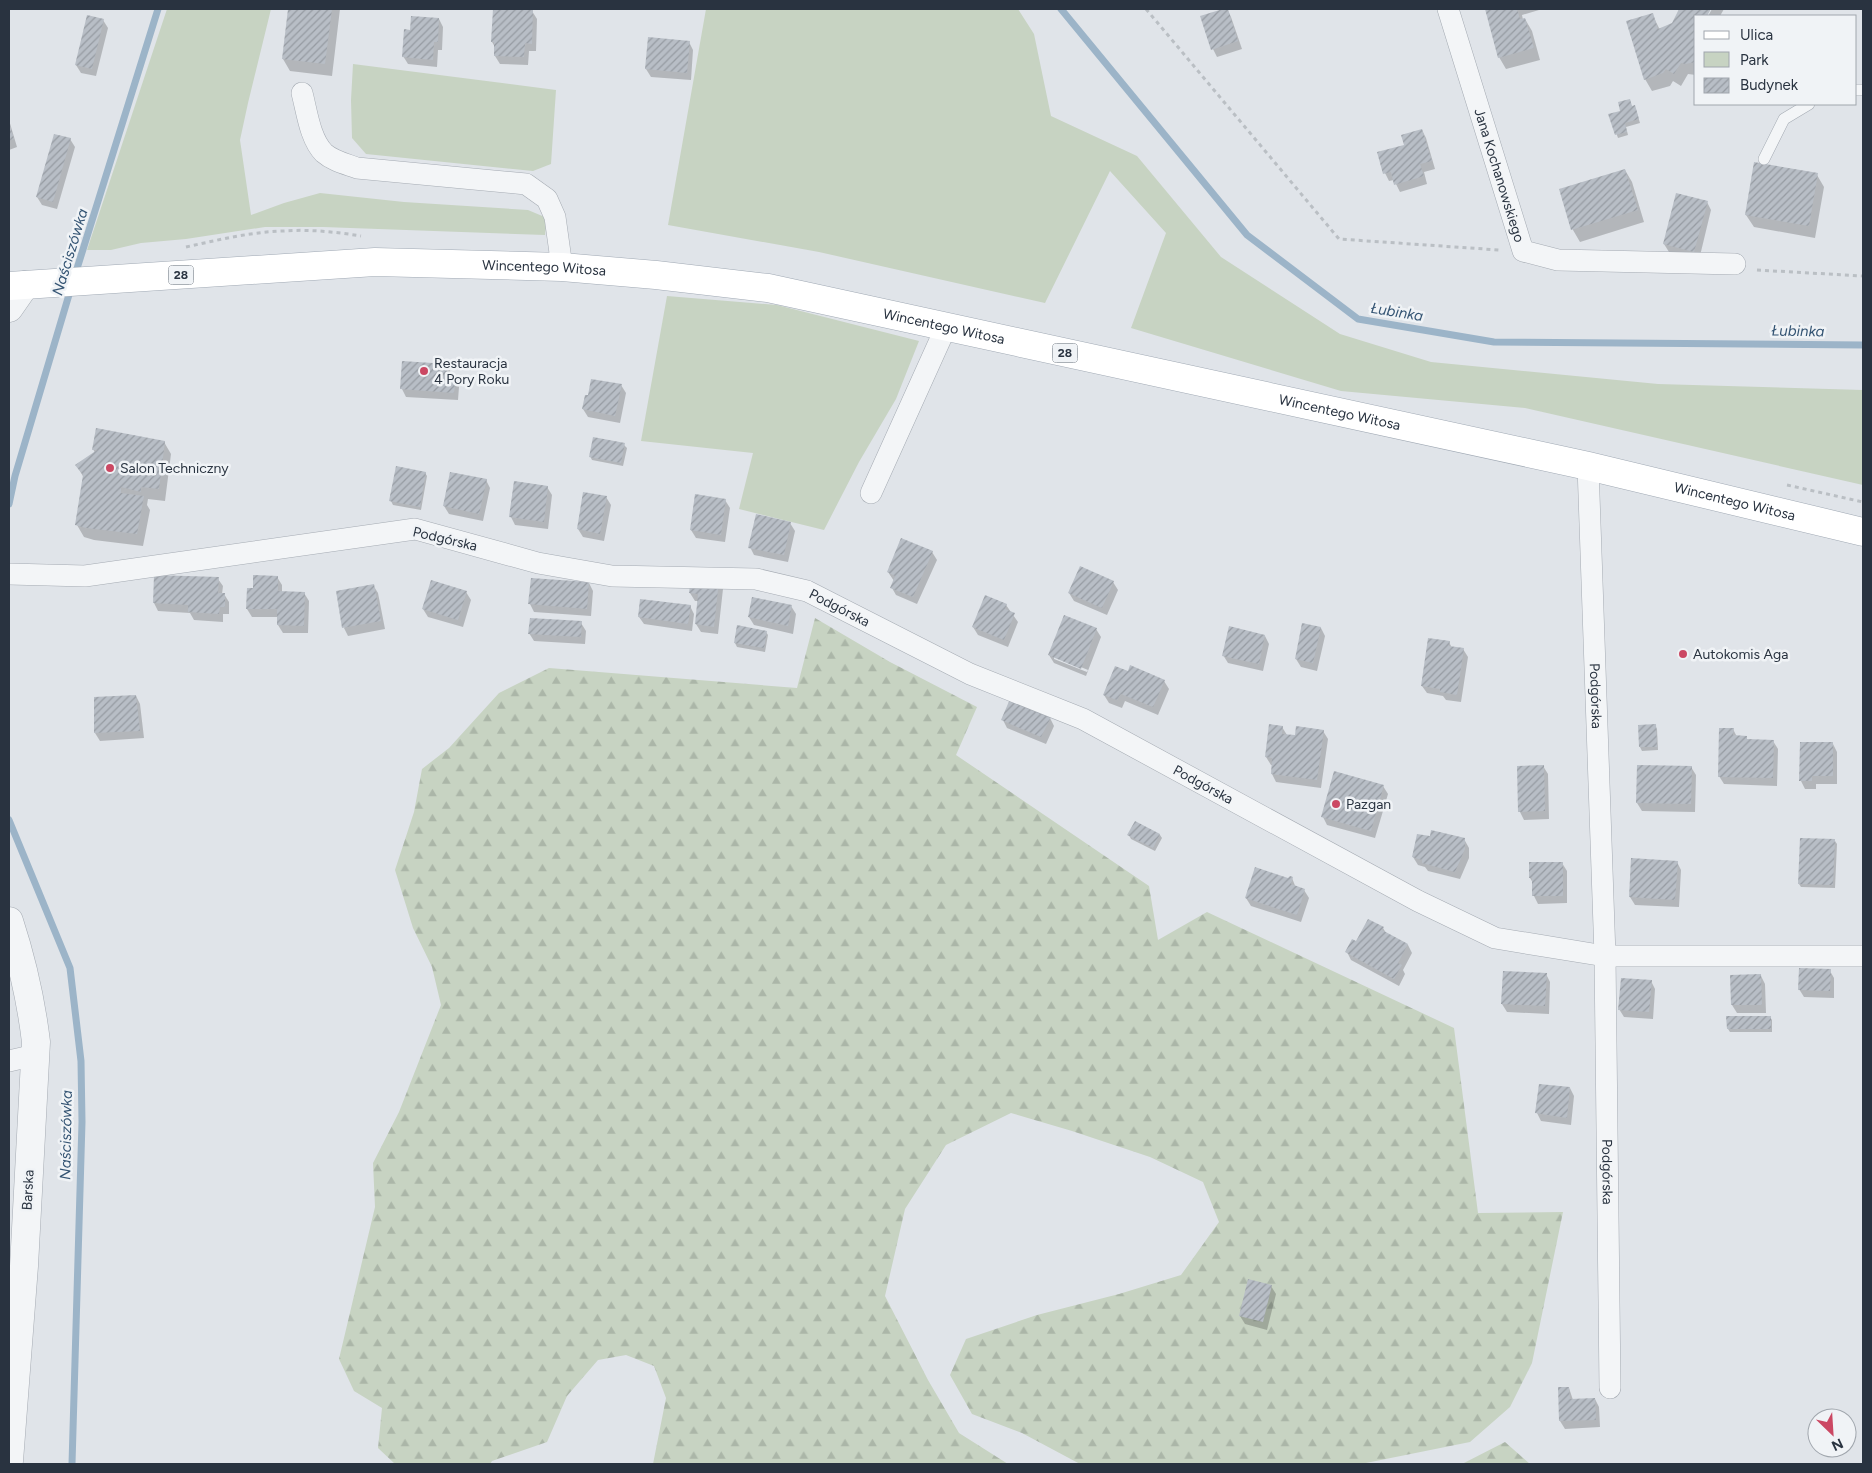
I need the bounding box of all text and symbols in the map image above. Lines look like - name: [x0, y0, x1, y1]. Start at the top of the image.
- legend: [1694, 15, 1857, 105]
- text: Ulica: [1740, 26, 1773, 44]
- text: Park: [1740, 51, 1769, 69]
- text: Budynek: [1740, 76, 1799, 94]
- street label: Jana Kochanowskiego: [1471, 106, 1528, 244]
- water label: Naściszówka: [48, 206, 92, 298]
- street label: Wincentego Witosa: [482, 256, 607, 279]
- road number: 28: [168, 266, 194, 284]
- water label: Łubinka: [1370, 299, 1425, 325]
- street label: Wincentego Witosa: [882, 305, 1006, 348]
- water label: Łubinka: [1771, 322, 1825, 340]
- road number: 28: [1052, 343, 1078, 362]
- place label: Restauracja 4 Pory Roku: [434, 355, 509, 388]
- marker: Restauracja 4 Pory Roku: [418, 365, 430, 377]
- street label: Wincentego Witosa: [1277, 391, 1402, 434]
- place label: Salon Techniczny: [120, 460, 229, 477]
- marker: Salon Techniczny: [104, 462, 116, 474]
- street label: Wincentego Witosa: [1672, 478, 1797, 524]
- street label: Podgórska: [411, 523, 479, 555]
- street label: Podgórska: [806, 585, 873, 630]
- place label: Autokomis Aga: [1693, 646, 1788, 663]
- marker: Autokomis Aga: [1677, 648, 1689, 660]
- street label: Podgórska: [1586, 663, 1606, 729]
- street label: Podgórska: [1170, 761, 1236, 808]
- place label: Pazgan: [1346, 796, 1391, 813]
- marker: Pazgan: [1330, 798, 1342, 810]
- water label: Naściszówka: [56, 1090, 76, 1180]
- street label: Podgórska: [1599, 1139, 1616, 1205]
- street label: Barska: [18, 1169, 38, 1211]
- north arrow: [1807, 1408, 1857, 1458]
- text: N: [1829, 1434, 1846, 1454]

